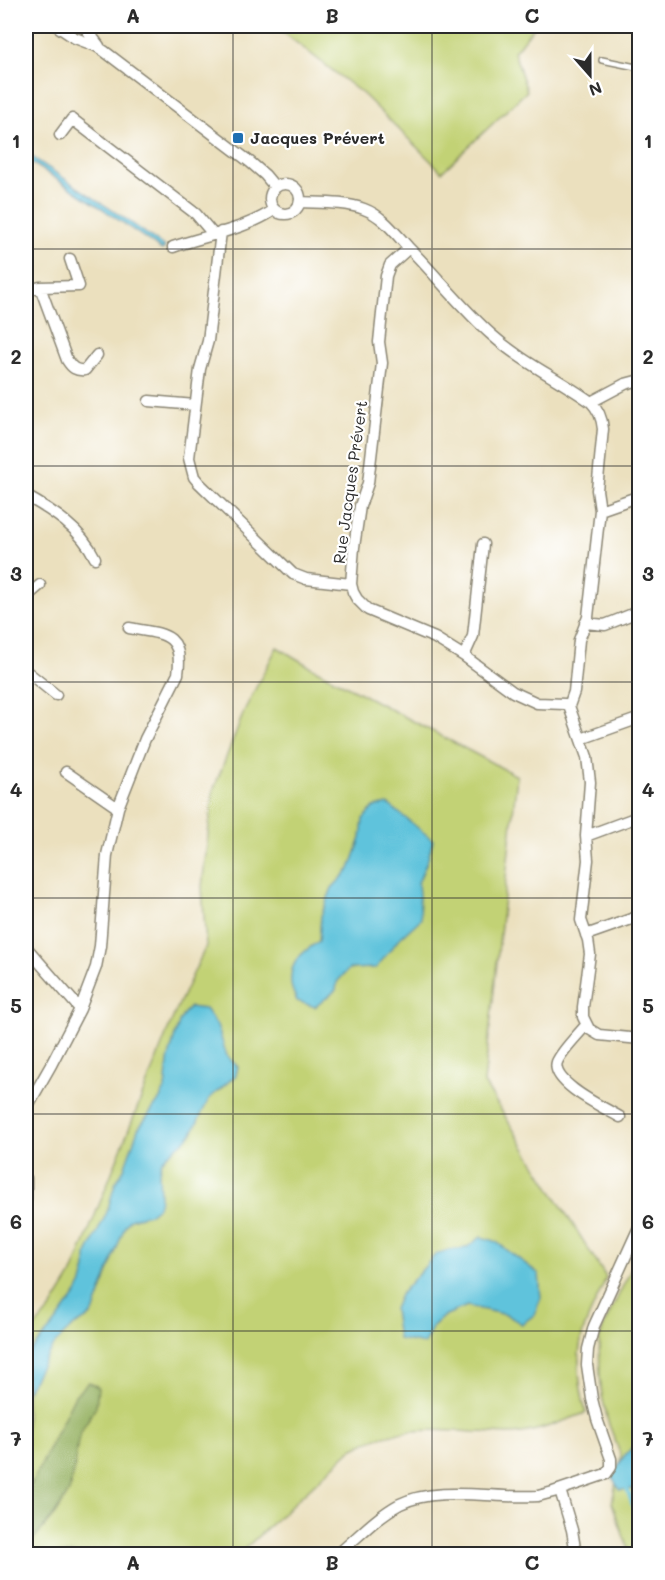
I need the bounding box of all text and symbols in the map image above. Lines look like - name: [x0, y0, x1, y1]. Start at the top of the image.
- text: A: [126, 2, 140, 28]
- text: B: [325, 2, 339, 28]
- text: C: [525, 2, 540, 28]
- north arrow: [560, 45, 620, 105]
- text: N: [586, 77, 605, 101]
- text: 1: [12, 127, 20, 153]
- place label: Jacques Prévert: [250, 127, 385, 148]
- text: 1: [644, 127, 652, 153]
- marker: Jacques Prévert: [231, 131, 245, 145]
- text: 2: [10, 343, 22, 369]
- text: 2: [642, 343, 654, 369]
- street label: Rue Jacques Prévert: [328, 399, 371, 565]
- text: 3: [10, 560, 22, 586]
- text: 3: [642, 560, 654, 586]
- text: 4: [10, 776, 23, 802]
- text: 4: [642, 776, 655, 802]
- text: 5: [10, 992, 22, 1018]
- text: 5: [642, 992, 654, 1018]
- text: 6: [10, 1208, 22, 1234]
- text: 6: [642, 1208, 654, 1234]
- text: 7: [10, 1425, 22, 1451]
- text: 7: [642, 1425, 654, 1451]
- text: A: [126, 1549, 140, 1575]
- text: B: [325, 1549, 339, 1575]
- text: C: [525, 1549, 540, 1575]

